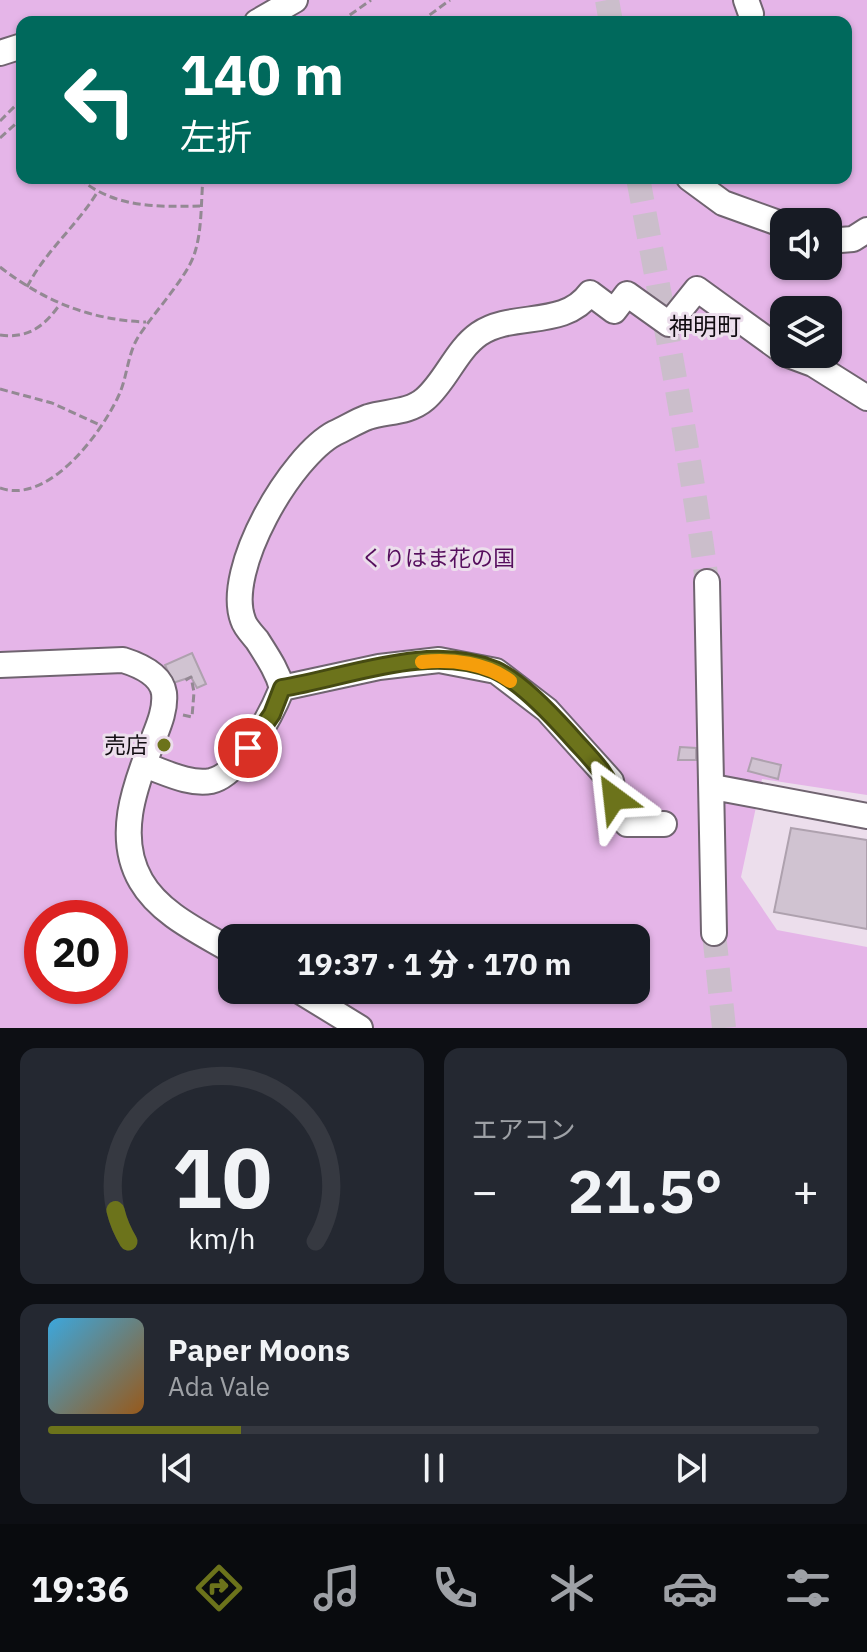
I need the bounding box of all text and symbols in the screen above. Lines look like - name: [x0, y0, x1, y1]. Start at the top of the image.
- text: 140 m: [180, 38, 344, 110]
- icon: left: [48, 48, 152, 152]
- text: 左折: [180, 113, 252, 160]
- map controls: [770, 208, 842, 368]
- button: sound: [770, 208, 842, 280]
- button: layers: [770, 296, 842, 368]
- district label: 神明町: [669, 310, 741, 342]
- park label: くりはま花の国: [361, 543, 515, 572]
- pin: [214, 714, 282, 782]
- icon: arrive: [226, 726, 270, 770]
- place label: 売店: [104, 730, 148, 759]
- marker: 売店: [155, 736, 173, 754]
- position arrow: [572, 756, 656, 840]
- speed limit sign: 20: [24, 900, 128, 1004]
- text: 19:37 · 1 分 · 170 m: [297, 944, 571, 983]
- text: エアコン: [472, 1112, 576, 1146]
- text: 10: [172, 1123, 272, 1231]
- text: 21.5°: [568, 1151, 723, 1230]
- text: −: [472, 1162, 498, 1219]
- text: +: [793, 1162, 819, 1219]
- text: km/h: [188, 1220, 255, 1257]
- text: Paper Moons: [168, 1330, 350, 1369]
- text: Ada Vale: [168, 1369, 270, 1403]
- icon: previous: [155, 1446, 199, 1490]
- icon: pause: [412, 1446, 456, 1490]
- icon: next: [669, 1446, 713, 1490]
- icon: directions: [191, 1560, 247, 1616]
- icon: music: [309, 1560, 365, 1616]
- icon: phone: [427, 1560, 483, 1616]
- icon: climate: [544, 1560, 600, 1616]
- icon: car: [662, 1560, 718, 1616]
- icon: filters: [780, 1560, 836, 1616]
- text: 19:36: [31, 1565, 129, 1612]

